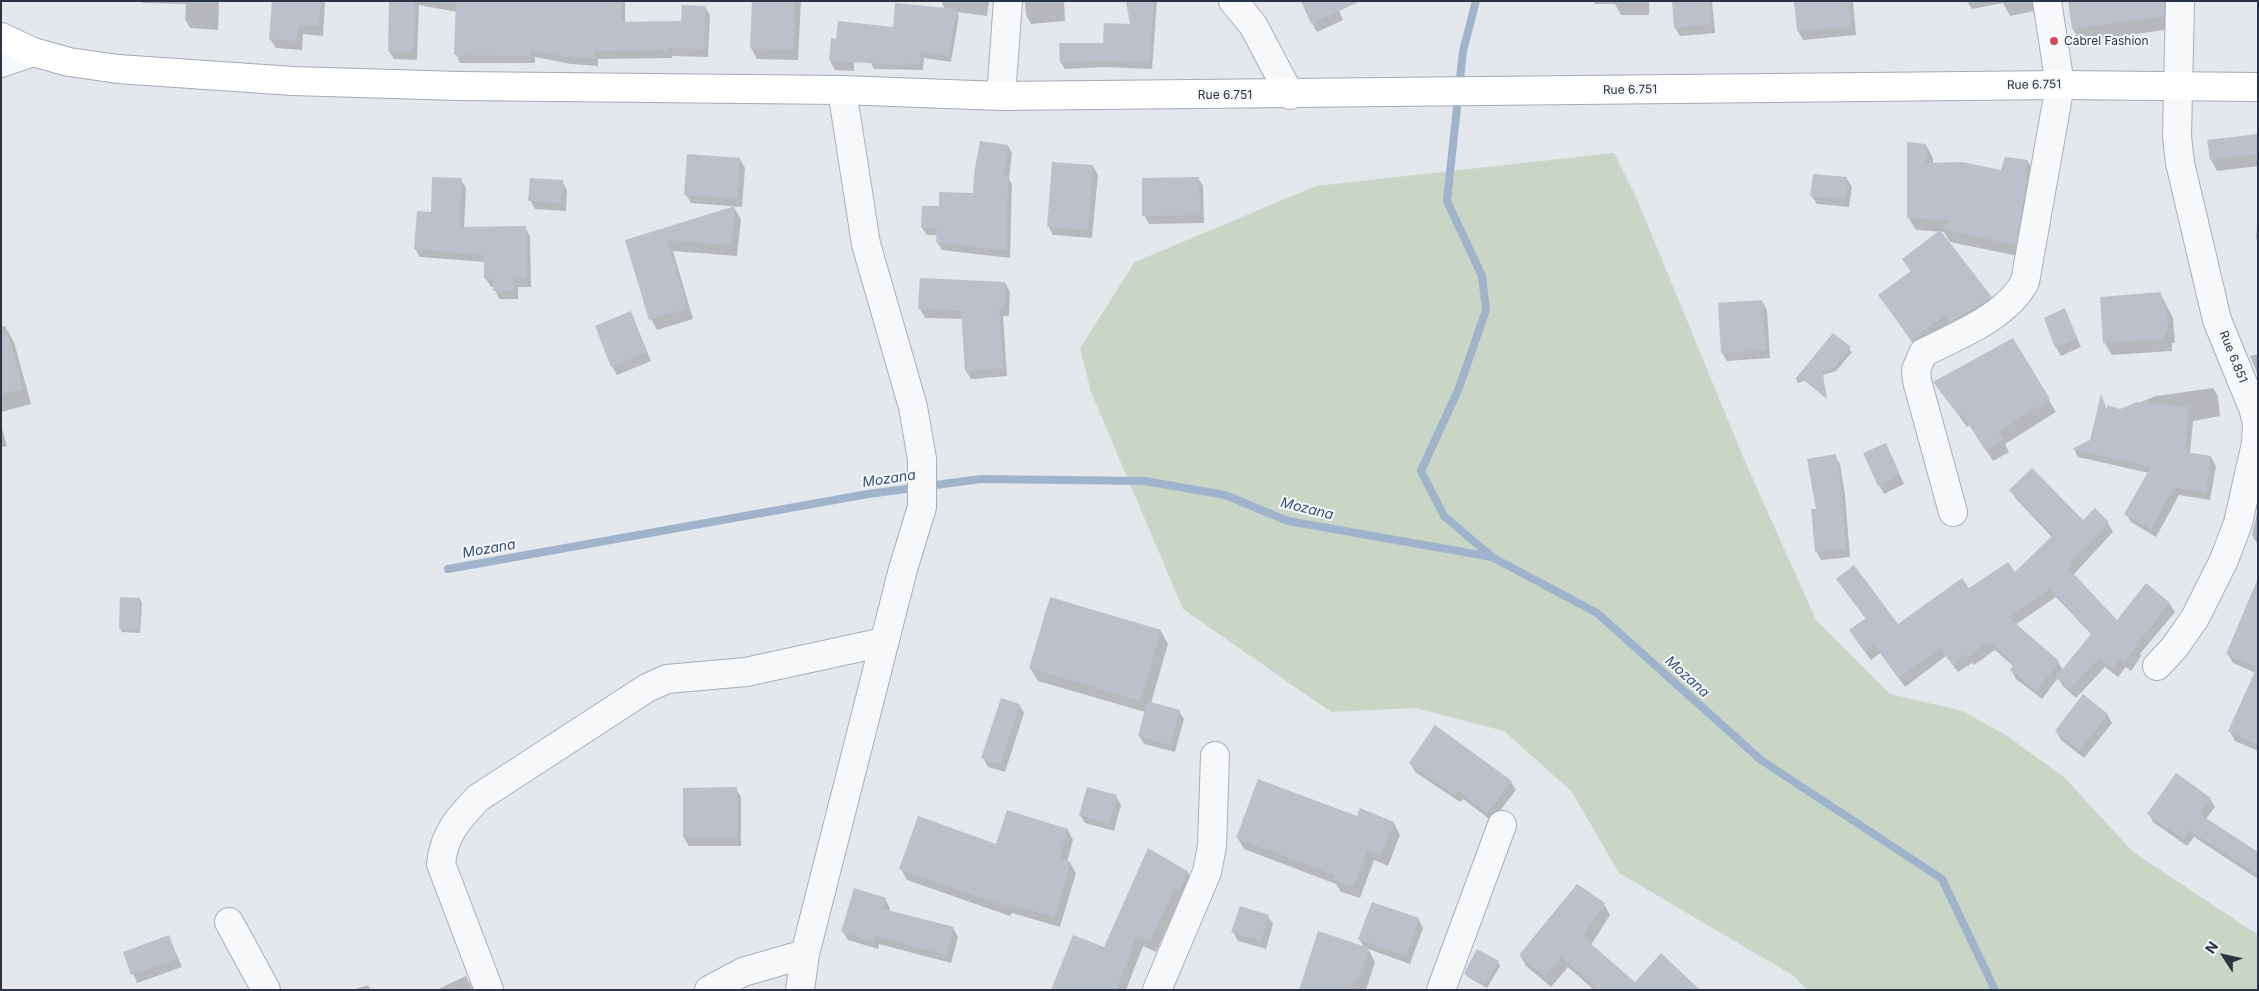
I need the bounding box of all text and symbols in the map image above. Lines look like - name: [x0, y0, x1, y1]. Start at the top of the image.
- place label: Cabrel Fashion: [2064, 34, 2149, 48]
- marker: Cabrel Fashion: [2048, 35, 2060, 47]
- street label: Rue 6.751: [2007, 77, 2061, 93]
- street label: Rue 6.751: [1603, 82, 1657, 98]
- street label: Rue 6.751: [1198, 88, 1252, 102]
- street label: Rue 6.851: [2216, 329, 2250, 385]
- water label: Mozana: [861, 467, 917, 491]
- water label: Mozana: [1279, 494, 1335, 524]
- water label: Mozana: [461, 536, 517, 562]
- water label: Mozana: [1661, 653, 1713, 701]
- north arrow: [2199, 931, 2249, 981]
- text: N: [2201, 938, 2221, 956]

